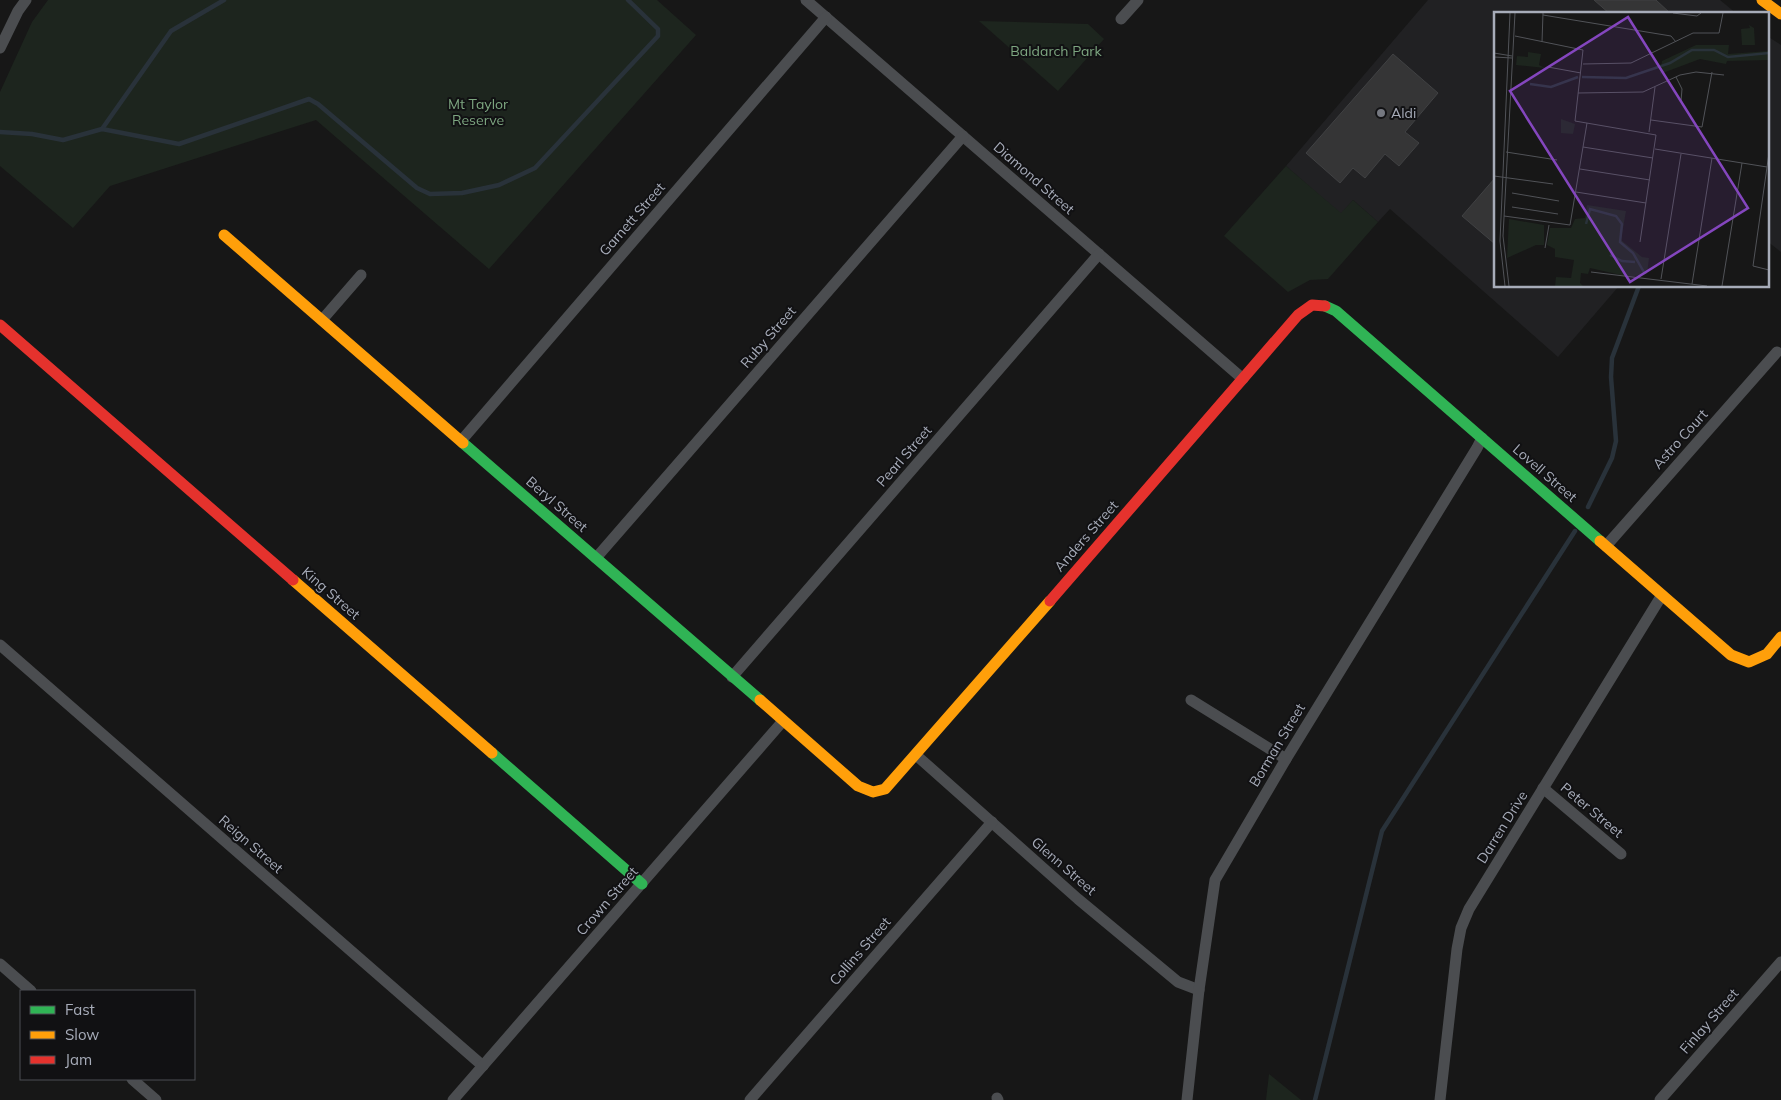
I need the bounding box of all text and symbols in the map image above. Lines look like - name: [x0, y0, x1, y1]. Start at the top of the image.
- inset map: [1494, 12, 1768, 288]
- park label: Baldarch Park: [1010, 42, 1102, 60]
- park label: Mt Taylor Reserve: [448, 95, 509, 129]
- place label: Aldi: [1391, 104, 1416, 122]
- marker: Aldi: [1375, 107, 1387, 119]
- street label: Diamond Street: [990, 138, 1078, 218]
- street label: Garnett Street: [595, 178, 669, 259]
- street label: Ruby Street: [736, 302, 800, 372]
- street label: Astro Court: [1649, 405, 1712, 473]
- street label: Pearl Street: [872, 421, 936, 490]
- street label: Lovell Street: [1509, 440, 1581, 506]
- street label: Beryl Street: [522, 472, 592, 536]
- street label: Anders Street: [1050, 497, 1122, 575]
- street label: King Street: [298, 563, 364, 623]
- street label: Borman Street: [1245, 700, 1309, 790]
- street label: Peter Street: [1557, 779, 1627, 841]
- street label: Darren Drive: [1473, 787, 1531, 867]
- street label: Reign Street: [215, 811, 287, 877]
- street label: Glenn Street: [1028, 833, 1100, 899]
- street label: Crown Street: [572, 863, 642, 939]
- street label: Collins Street: [825, 913, 895, 989]
- street label: Finlay Street: [1676, 985, 1742, 1057]
- legend: [20, 990, 195, 1080]
- text: Fast: [65, 1000, 95, 1019]
- text: Slow: [65, 1025, 99, 1044]
- text: Jam: [65, 1050, 92, 1069]

